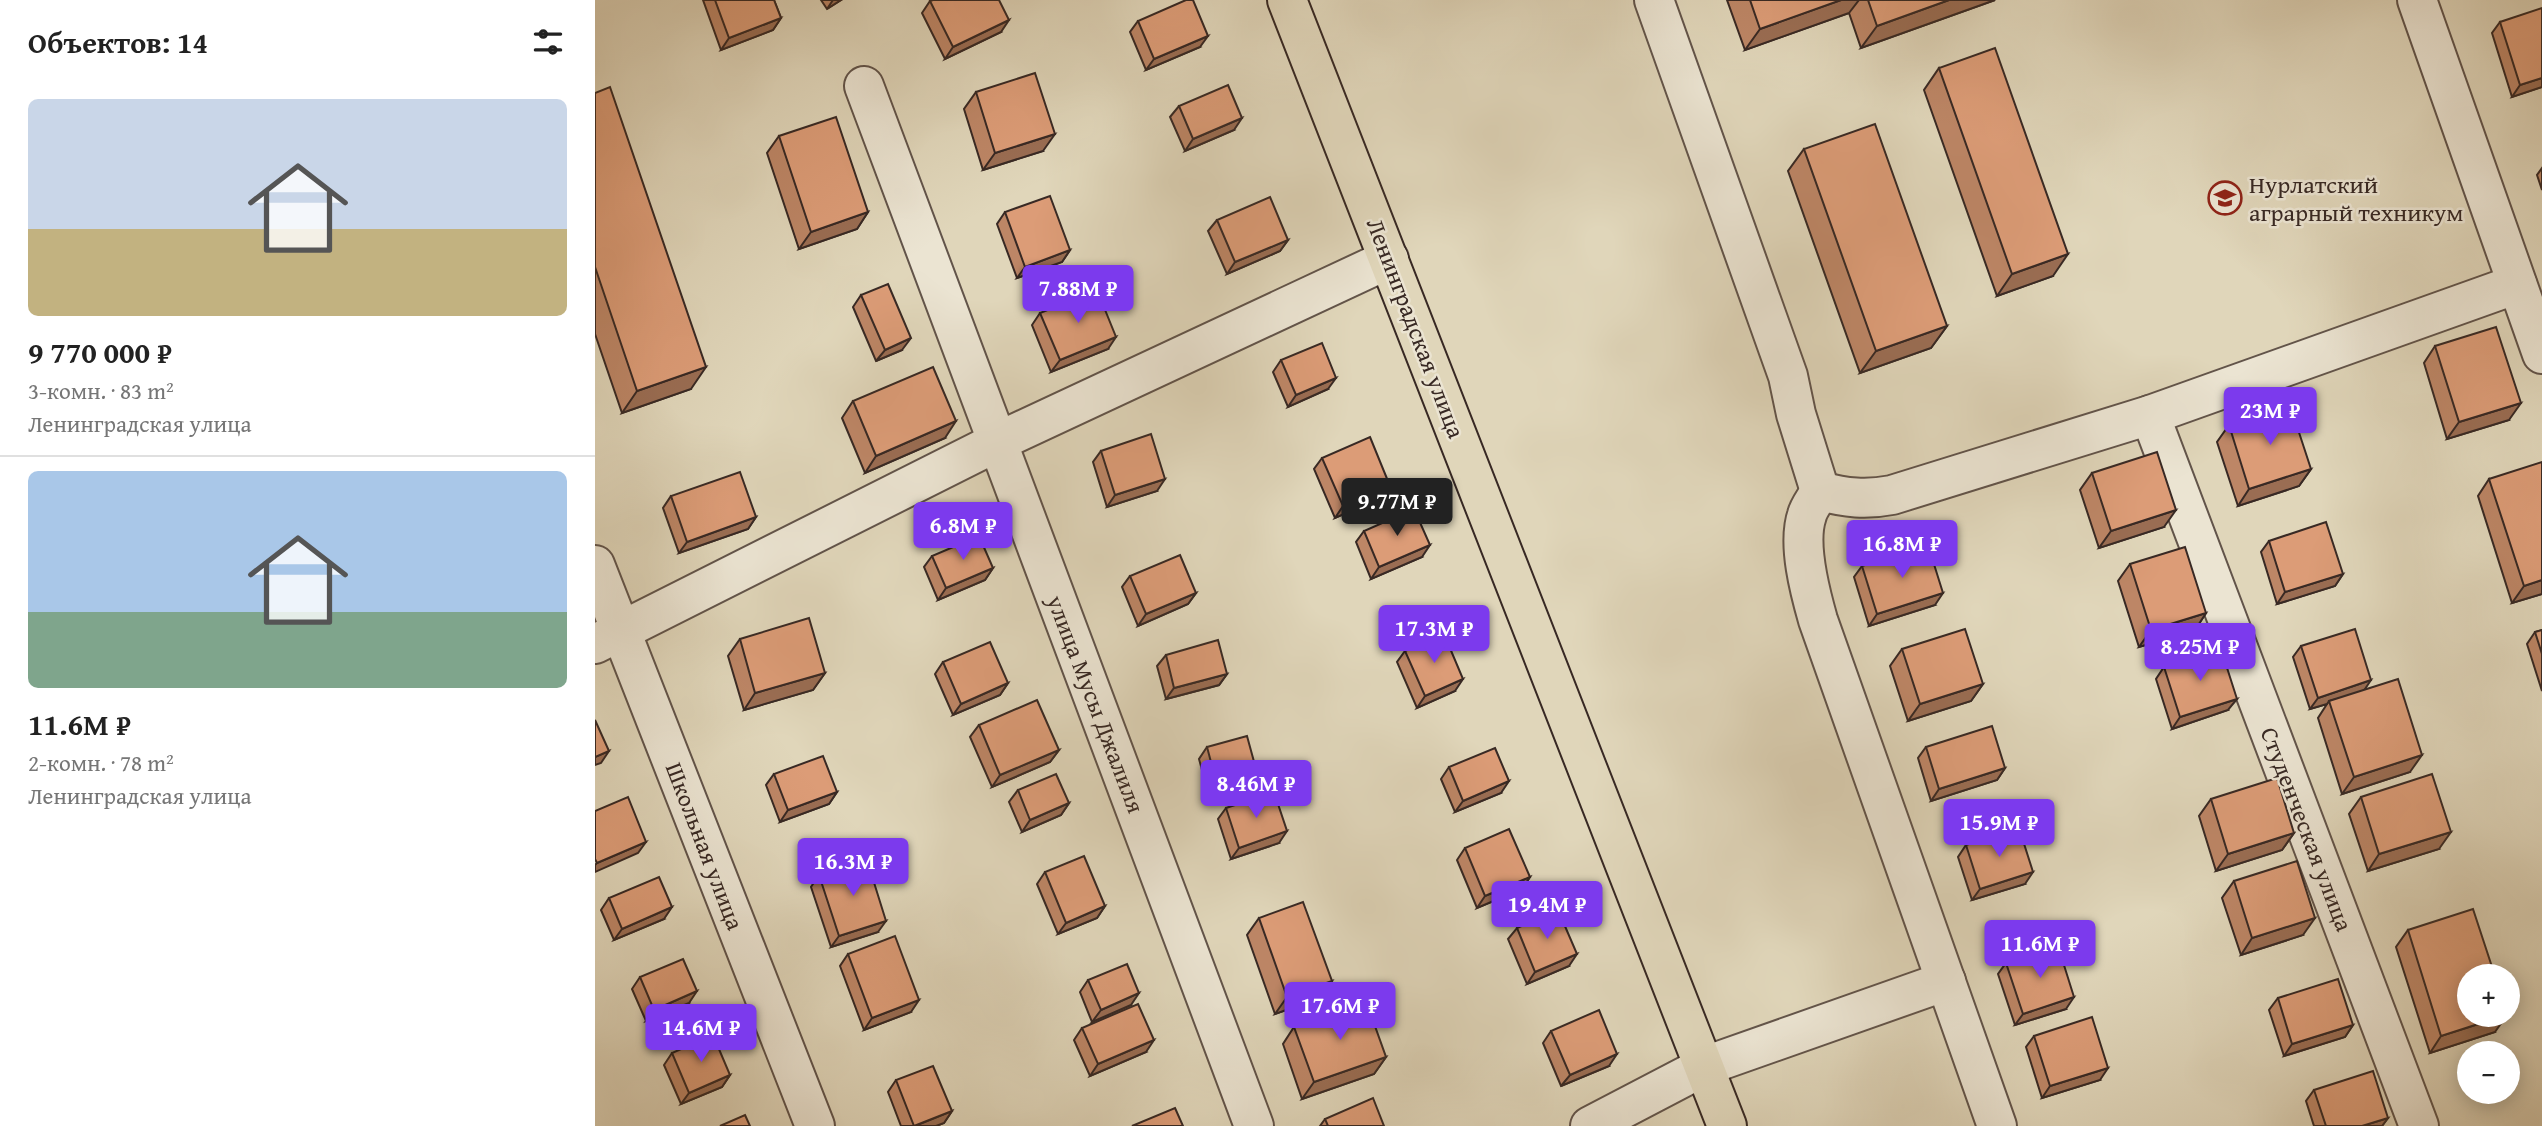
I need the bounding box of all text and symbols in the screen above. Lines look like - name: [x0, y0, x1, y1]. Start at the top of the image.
- text: Объектов: 14: [28, 20, 208, 64]
- icon: filters: [529, 23, 567, 61]
- icon: home: [235, 145, 361, 271]
- place label: Нурлатский аграрный техникум: [2249, 167, 2463, 230]
- school or university icon: Нурлатский аграрный техникум: [2206, 179, 2244, 217]
- street label: Ленинградская улица: [1358, 213, 1474, 444]
- pin: 7.88M ₽: [1013, 266, 1143, 325]
- text: 7.88M ₽: [1038, 271, 1118, 304]
- text: 9 770 000 ₽: [28, 330, 172, 374]
- text: 3-комн. · 83 m²: [28, 374, 174, 407]
- pin: 23M ₽: [2221, 388, 2319, 447]
- text: 23M ₽: [2240, 393, 2300, 426]
- text: Ленинградская улица: [28, 407, 251, 440]
- pin: 9.77M ₽: [1332, 478, 1462, 538]
- text: 9.77M ₽: [1357, 484, 1437, 517]
- pin: 6.8M ₽: [906, 503, 1020, 562]
- text: 6.8M ₽: [929, 508, 997, 541]
- icon: home: [235, 517, 361, 643]
- pin: 16.8M ₽: [1837, 520, 1967, 580]
- text: 16.8M ₽: [1862, 526, 1942, 559]
- street label: улица Мусы Джалиля: [1038, 589, 1154, 818]
- pin: 17.3M ₽: [1369, 606, 1499, 665]
- text: 17.3M ₽: [1394, 611, 1474, 644]
- pin: 8.25M ₽: [2135, 624, 2265, 683]
- text: 8.25M ₽: [2160, 629, 2240, 662]
- text: 11.6M ₽: [28, 702, 131, 746]
- street label: Студенческая улица: [2252, 722, 2362, 937]
- text: 2-комн. · 78 m²: [28, 746, 174, 779]
- street label: Школьная улица: [657, 757, 753, 935]
- pin: 8.46M ₽: [1191, 760, 1321, 820]
- text: 8.46M ₽: [1216, 766, 1296, 799]
- text: Ленинградская улица: [28, 779, 251, 812]
- pin: 15.9M ₽: [1934, 800, 2064, 859]
- text: 15.9M ₽: [1959, 805, 2039, 838]
- pin: 16.3M ₽: [788, 838, 918, 898]
- text: 16.3M ₽: [813, 844, 893, 877]
- pin: 19.4M ₽: [1482, 881, 1612, 941]
- text: 19.4M ₽: [1507, 887, 1587, 920]
- pin: 11.6M ₽: [1975, 920, 2105, 980]
- text: 11.6M ₽: [2000, 926, 2080, 959]
- map controls: [2457, 964, 2520, 1104]
- button: +: [2457, 964, 2520, 1027]
- pin: 17.6M ₽: [1275, 982, 1405, 1042]
- text: 17.6M ₽: [1300, 988, 1380, 1021]
- pin: 14.6M ₽: [636, 1004, 766, 1064]
- text: 14.6M ₽: [661, 1010, 741, 1043]
- button: −: [2457, 1041, 2520, 1104]

